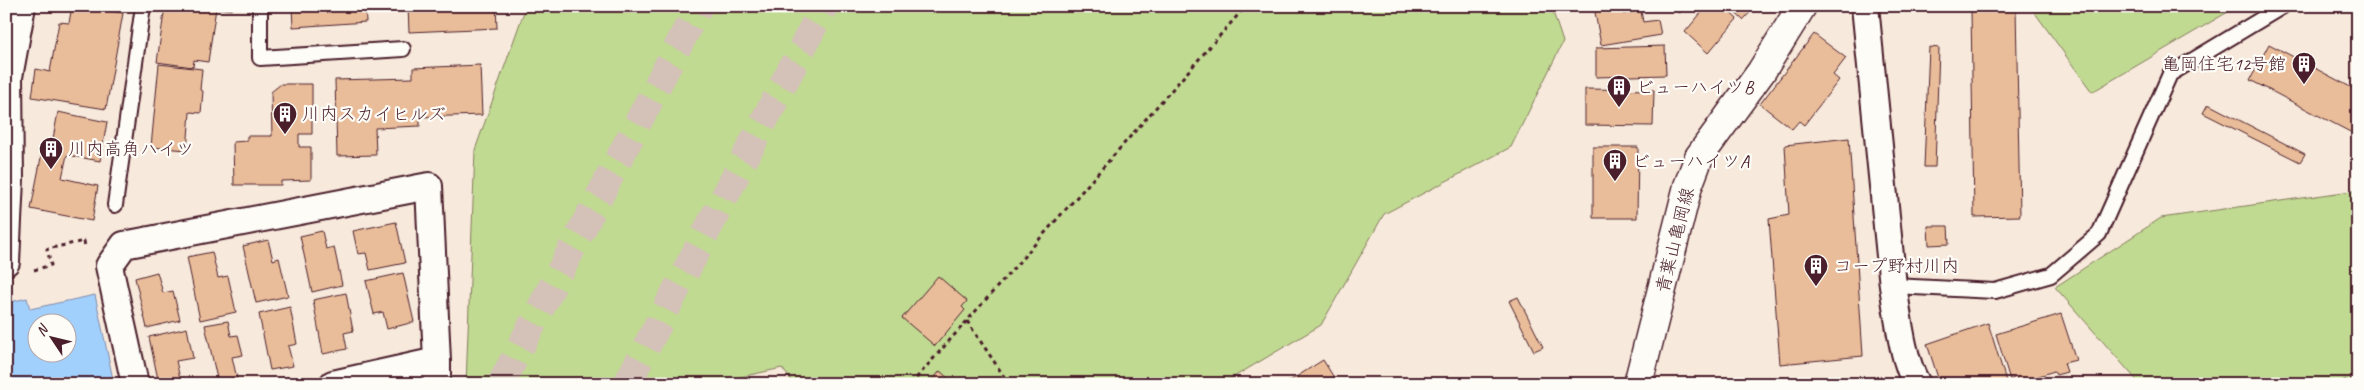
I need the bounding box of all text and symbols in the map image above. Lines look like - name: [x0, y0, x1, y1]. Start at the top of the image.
- building icon: 亀岡住宅12号館: [2291, 51, 2317, 85]
- place label: 亀岡住宅12号館: [2162, 53, 2286, 75]
- building icon: ビューハイツB: [1606, 74, 1632, 108]
- place label: ビューハイツB: [1636, 76, 1755, 98]
- building icon: 川内スカイヒルズ: [272, 101, 298, 135]
- place label: 川内スカイヒルズ: [302, 103, 446, 125]
- building icon: 川内高角ハイツ: [38, 136, 64, 170]
- place label: 川内高角ハイツ: [68, 138, 194, 160]
- building icon: ビューハイツA: [1602, 148, 1628, 182]
- place label: ビューハイツA: [1632, 150, 1750, 172]
- street label: 青葉山亀岡線: [1651, 185, 1699, 295]
- building icon: コープ野村川内: [1803, 253, 1829, 287]
- place label: コープ野村川内: [1834, 255, 1959, 277]
- north arrow: [28, 312, 78, 362]
- text: N: [32, 320, 53, 339]

